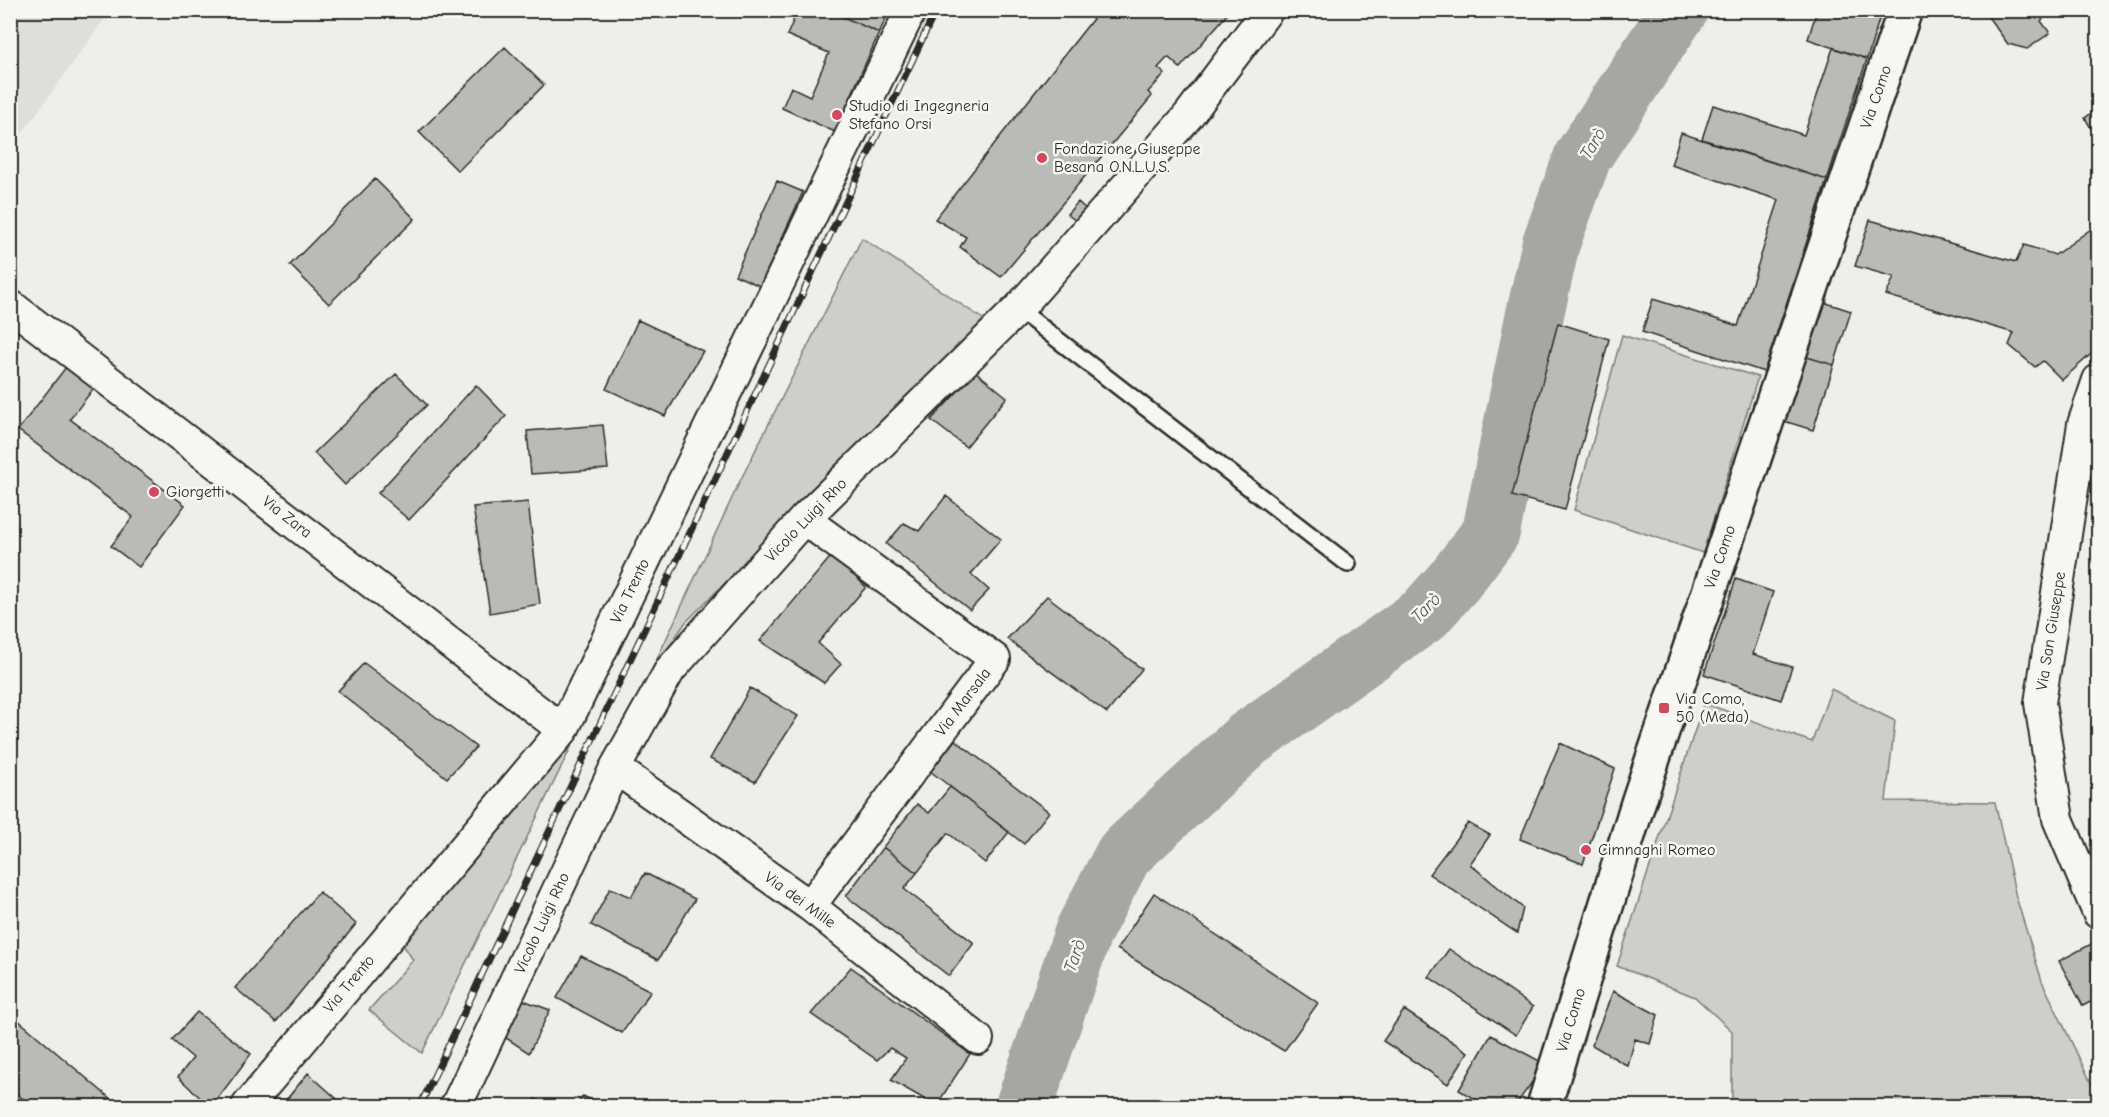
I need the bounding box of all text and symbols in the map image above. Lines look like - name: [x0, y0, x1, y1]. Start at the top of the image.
- street label: Via Como: [1857, 63, 1895, 131]
- place label: Studio di Ingegneria Stefano Orsi: [849, 97, 989, 133]
- marker: Studio di Ingegneria Stefano Orsi: [830, 108, 844, 122]
- water label: Tarò: [1575, 124, 1611, 164]
- place label: Fondazione Giuseppe Besana O.N.L.U.S.: [1054, 140, 1201, 176]
- marker: Fondazione Giuseppe Besana O.N.L.U.S.: [1035, 151, 1049, 165]
- street label: Vicolo Luigi Rho: [762, 474, 850, 566]
- place label: Giorgetti: [166, 483, 225, 501]
- marker: Giorgetti: [147, 485, 161, 499]
- street label: Via Zara: [259, 492, 315, 542]
- street label: Via Como: [1701, 523, 1739, 591]
- street label: Via Trento: [607, 556, 653, 626]
- street label: Via San Giuseppe: [2033, 570, 2069, 692]
- water label: Tarò: [1407, 589, 1445, 627]
- street label: Via Marsala: [932, 664, 994, 740]
- place label: Via Como, 50 (Meda): [1676, 690, 1749, 726]
- marker: Via Como, 50 (Meda): [1657, 701, 1671, 715]
- place label: Cimnaghi Romeo: [1598, 841, 1715, 859]
- marker: Cimnaghi Romeo: [1579, 843, 1593, 857]
- street label: Via dei Mille: [761, 868, 839, 932]
- street label: Vicolo Luigi Rho: [511, 870, 573, 976]
- water label: Tarò: [1060, 937, 1090, 975]
- street label: Via Trento: [320, 952, 378, 1016]
- street label: Via Como: [1553, 986, 1589, 1054]

